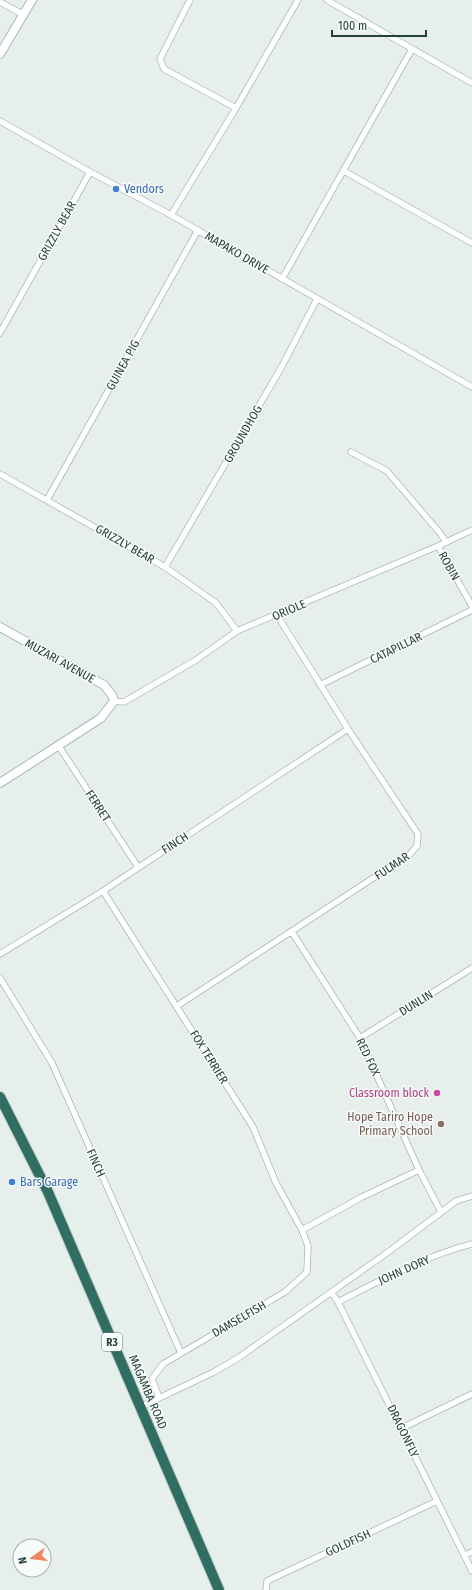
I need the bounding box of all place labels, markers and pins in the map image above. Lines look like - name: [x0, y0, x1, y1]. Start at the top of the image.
- place label: Vendors: [124, 182, 164, 196]
- marker: Vendors: [111, 184, 121, 194]
- place label: Classroom block: [349, 1086, 429, 1100]
- marker: Classroom block: [432, 1088, 442, 1098]
- place label: Hope Tariro Hope Primary School: [347, 1110, 433, 1138]
- marker: Hope Tariro Hope Primary School: [436, 1119, 446, 1129]
- place label: Bars Garage: [20, 1175, 78, 1189]
- marker: Bars Garage: [7, 1177, 17, 1187]

